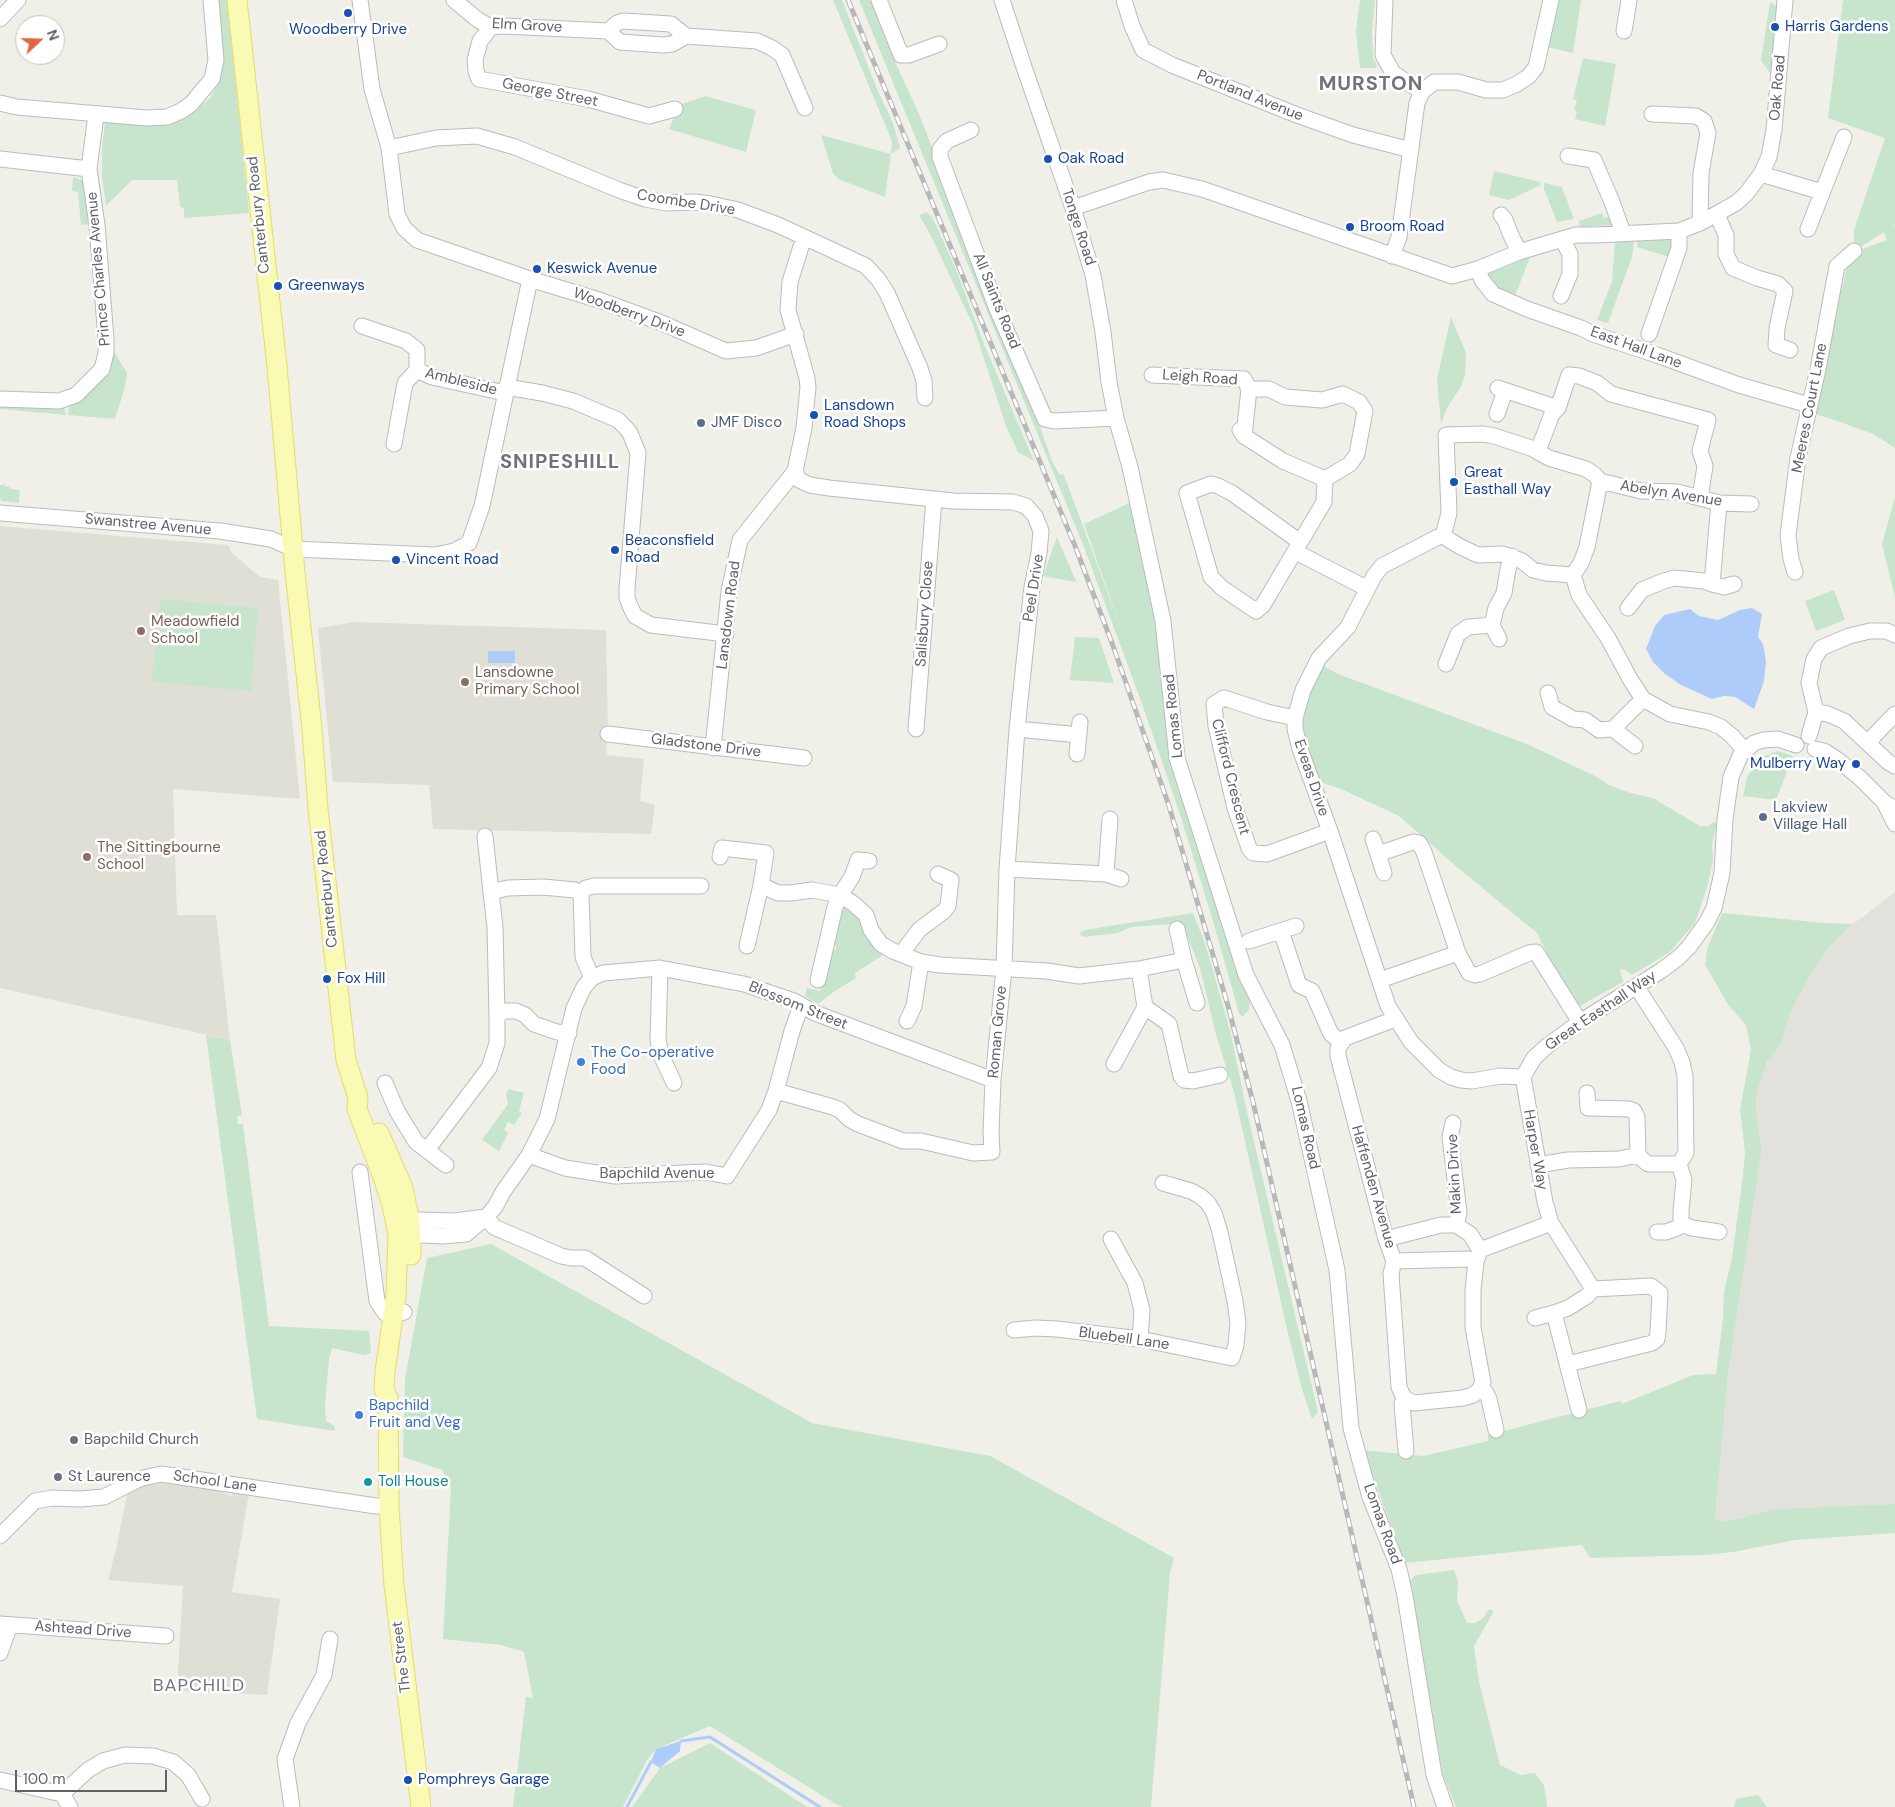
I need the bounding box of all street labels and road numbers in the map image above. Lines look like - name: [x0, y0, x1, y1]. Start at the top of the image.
- street label: Elm Grove: [491, 15, 563, 37]
- street label: Oak Road: [1766, 54, 1790, 122]
- street label: Portland Avenue: [1194, 66, 1306, 126]
- street label: George Street: [501, 75, 599, 111]
- street label: Canterbury Road: [244, 155, 274, 275]
- street label: Coombe Drive: [636, 186, 736, 220]
- street label: Tonge Road: [1057, 186, 1099, 268]
- street label: Prince Charles Avenue: [83, 191, 115, 347]
- street label: All Saints Road: [969, 250, 1023, 352]
- street label: Woodberry Drive: [571, 284, 687, 342]
- street label: East Hall Lane: [1588, 323, 1684, 373]
- street label: Meeres Court Lane: [1789, 342, 1831, 474]
- street label: Ambleside: [423, 364, 499, 400]
- street label: Leigh Road: [1162, 366, 1238, 390]
- street label: Abelyn Avenue: [1619, 477, 1723, 511]
- street label: Swanstree Avenue: [84, 511, 212, 539]
- street label: Peel Drive: [1020, 553, 1048, 623]
- street label: Lansdown Road: [713, 560, 745, 670]
- street label: Salisbury Close: [912, 560, 938, 668]
- street label: Lomas Road: [1161, 673, 1187, 759]
- street label: Clifford Crescent: [1207, 717, 1253, 837]
- street label: Gladstone Drive: [650, 730, 762, 762]
- street label: Eveas Drive: [1290, 737, 1332, 819]
- street label: Canterbury Road: [312, 829, 342, 949]
- street label: Great Easthall Way: [1542, 967, 1660, 1055]
- street label: Blossom Street: [746, 978, 850, 1034]
- street label: Roman Grove: [985, 985, 1011, 1079]
- street label: Lomas Road: [1287, 1085, 1323, 1171]
- street label: Harper Way: [1519, 1108, 1551, 1192]
- street label: Haffenden Avenue: [1347, 1124, 1399, 1250]
- street label: Makin Drive: [1444, 1134, 1466, 1214]
- street label: Bapchild Avenue: [599, 1165, 715, 1183]
- street label: Bluebell Lane: [1078, 1324, 1170, 1354]
- street label: School Lane: [172, 1467, 258, 1497]
- street label: Lomas Road: [1359, 1481, 1405, 1567]
- street label: Ashtead Drive: [34, 1618, 132, 1642]
- street label: The Street: [389, 1620, 415, 1694]

